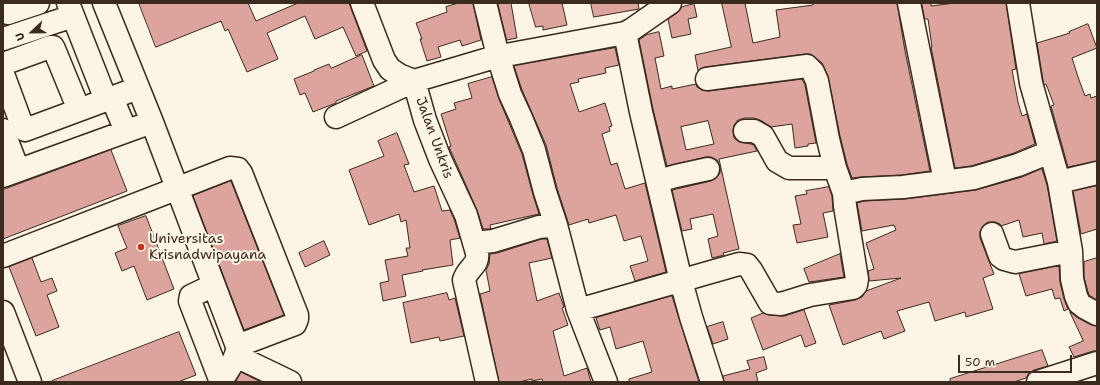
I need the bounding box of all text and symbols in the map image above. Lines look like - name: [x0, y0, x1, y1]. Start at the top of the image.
- north arrow: [12, 12, 52, 52]
- text: U: [12, 30, 29, 43]
- street label: Jalan Unkris: [411, 95, 457, 181]
- place label: Universitas Krisnadwipayana: [149, 231, 266, 264]
- marker: Universitas Krisnadwipayana: [136, 242, 146, 252]
- scale bar: [960, 347, 1074, 373]
- text: 50 m: [965, 354, 995, 370]

